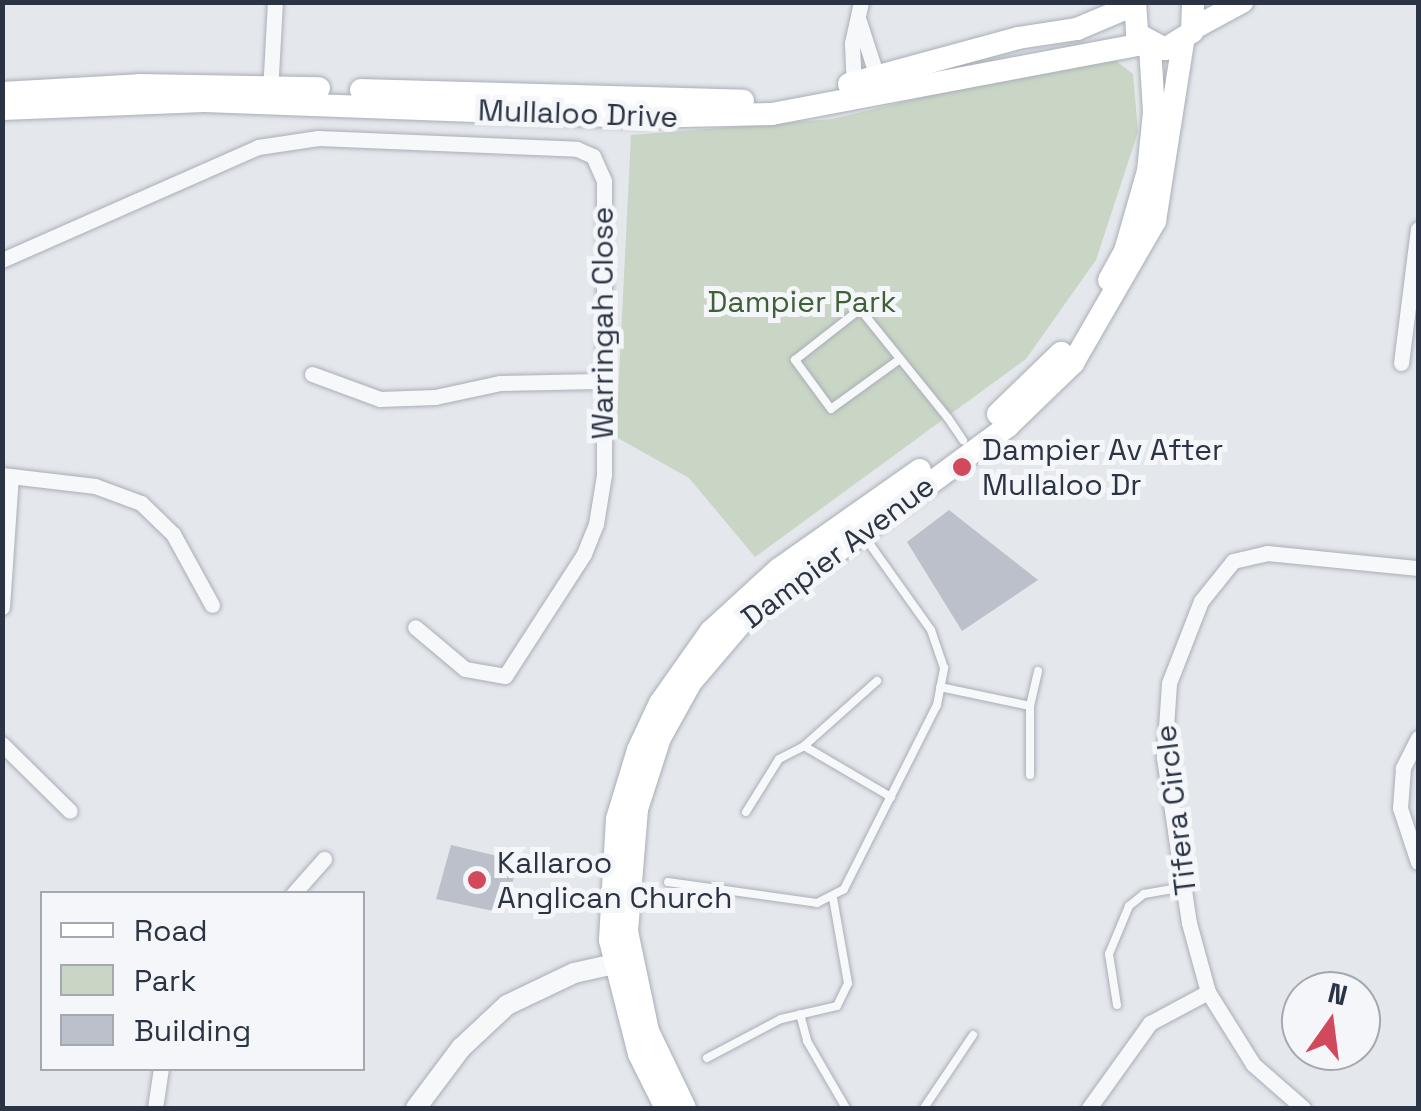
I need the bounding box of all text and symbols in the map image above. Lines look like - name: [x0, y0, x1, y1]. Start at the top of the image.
- street label: Mullaloo Drive: [477, 93, 679, 135]
- street label: Warringah Close: [585, 207, 621, 439]
- park label: Dampier Park: [708, 284, 896, 320]
- place label: Dampier Av After Mullaloo Dr: [982, 432, 1224, 502]
- marker: Dampier Av After Mullaloo Dr: [951, 456, 973, 478]
- street label: Dampier Avenue: [734, 468, 942, 636]
- street label: Tifera Circle: [1148, 723, 1204, 897]
- place label: Kallaroo Anglican Church: [497, 845, 732, 916]
- marker: Kallaroo Anglican Church: [466, 869, 488, 891]
- legend: [40, 891, 365, 1071]
- text: Road: [134, 911, 208, 950]
- text: Park: [134, 961, 196, 1000]
- north arrow: [1281, 971, 1381, 1071]
- text: N: [1324, 974, 1351, 1014]
- text: Building: [134, 1011, 251, 1050]

